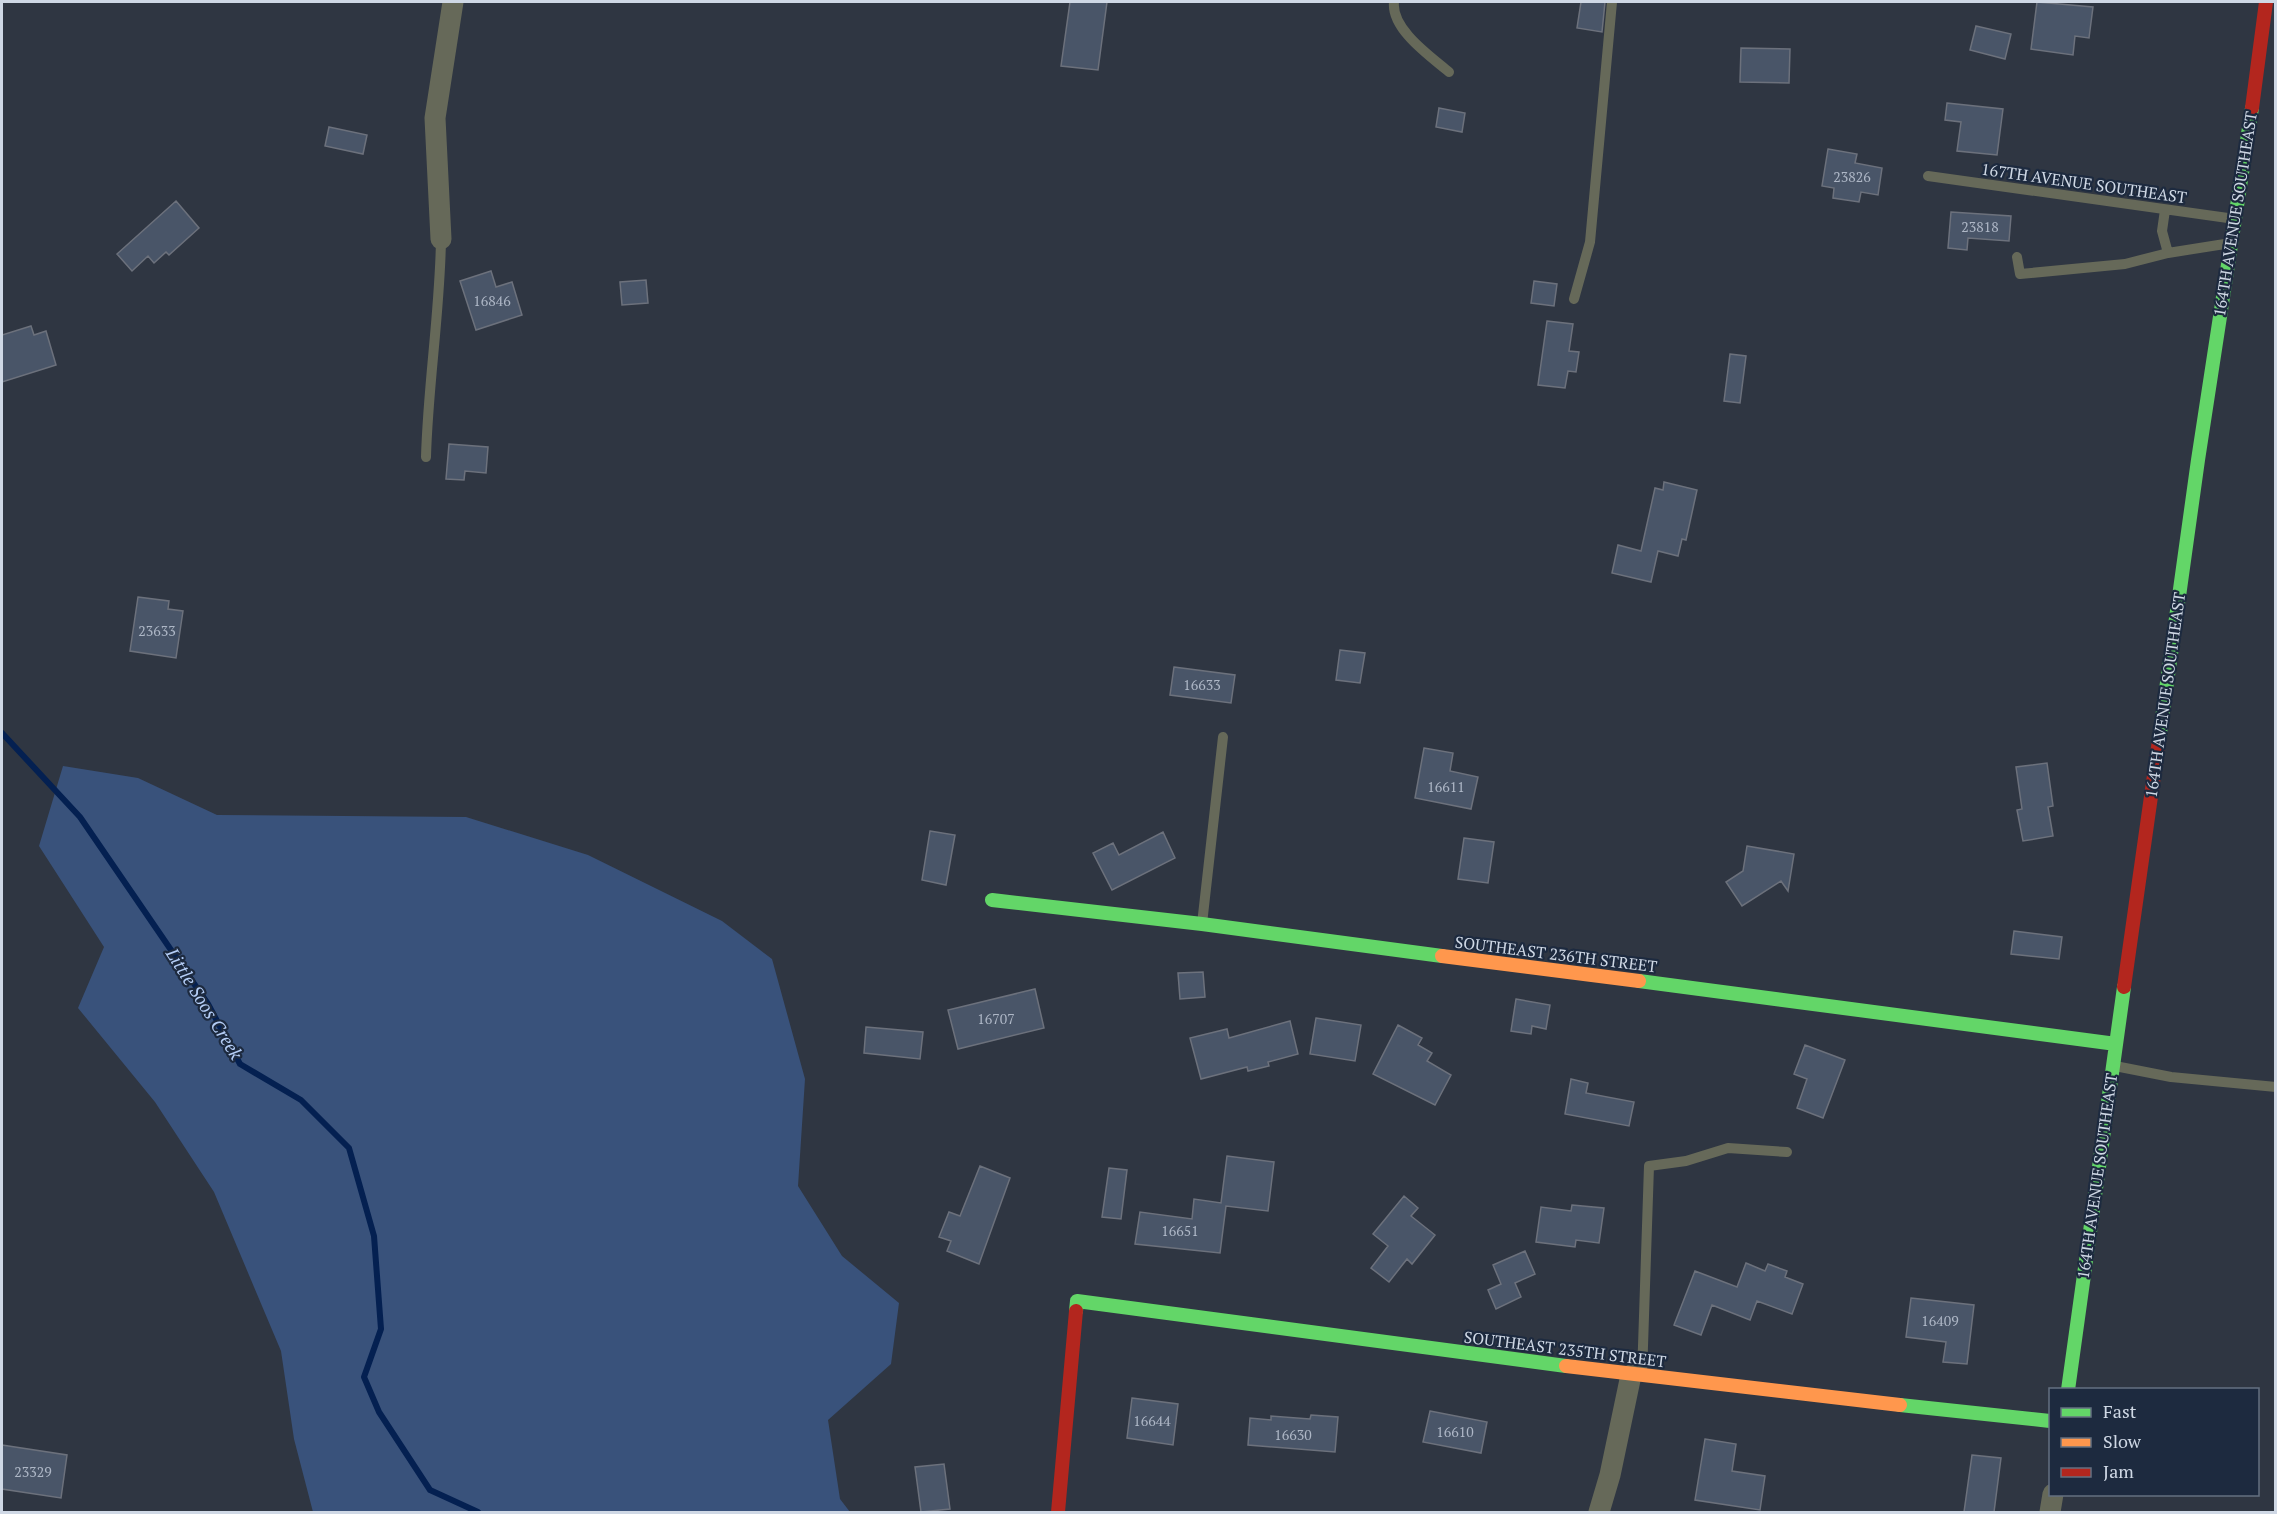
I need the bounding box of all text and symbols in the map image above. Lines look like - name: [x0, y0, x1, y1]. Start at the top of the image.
- street label: 164TH AVENUE SOUTHEAST: [2208, 110, 2262, 318]
- street label: 167TH AVENUE SOUTHEAST: [1980, 158, 2188, 208]
- house number: 23826: [1833, 167, 1871, 186]
- house number: 23818: [1961, 217, 1999, 236]
- house number: 16846: [473, 291, 511, 310]
- street label: 164TH AVENUE SOUTHEAST: [2140, 591, 2190, 799]
- house number: 23633: [138, 621, 176, 640]
- house number: 16633: [1183, 675, 1221, 694]
- house number: 16611: [1427, 777, 1465, 796]
- street label: SOUTHEAST 236TH STREET: [1454, 931, 1658, 977]
- water label: Little Soos Creek: [160, 942, 249, 1064]
- house number: 16707: [977, 1009, 1015, 1028]
- street label: 164TH AVENUE SOUTHEAST: [2072, 1072, 2122, 1280]
- house number: 16651: [1161, 1221, 1199, 1240]
- house number: 16409: [1921, 1311, 1959, 1330]
- street label: SOUTHEAST 235TH STREET: [1463, 1326, 1667, 1372]
- legend: [2049, 1388, 2259, 1496]
- text: Fast: [2103, 1399, 2137, 1423]
- house number: 16644: [1133, 1411, 1171, 1430]
- house number: 16610: [1436, 1422, 1474, 1441]
- house number: 16630: [1274, 1425, 1312, 1444]
- text: Slow: [2103, 1429, 2142, 1453]
- text: Jam: [2103, 1459, 2134, 1483]
- house number: 23329: [14, 1462, 52, 1481]

